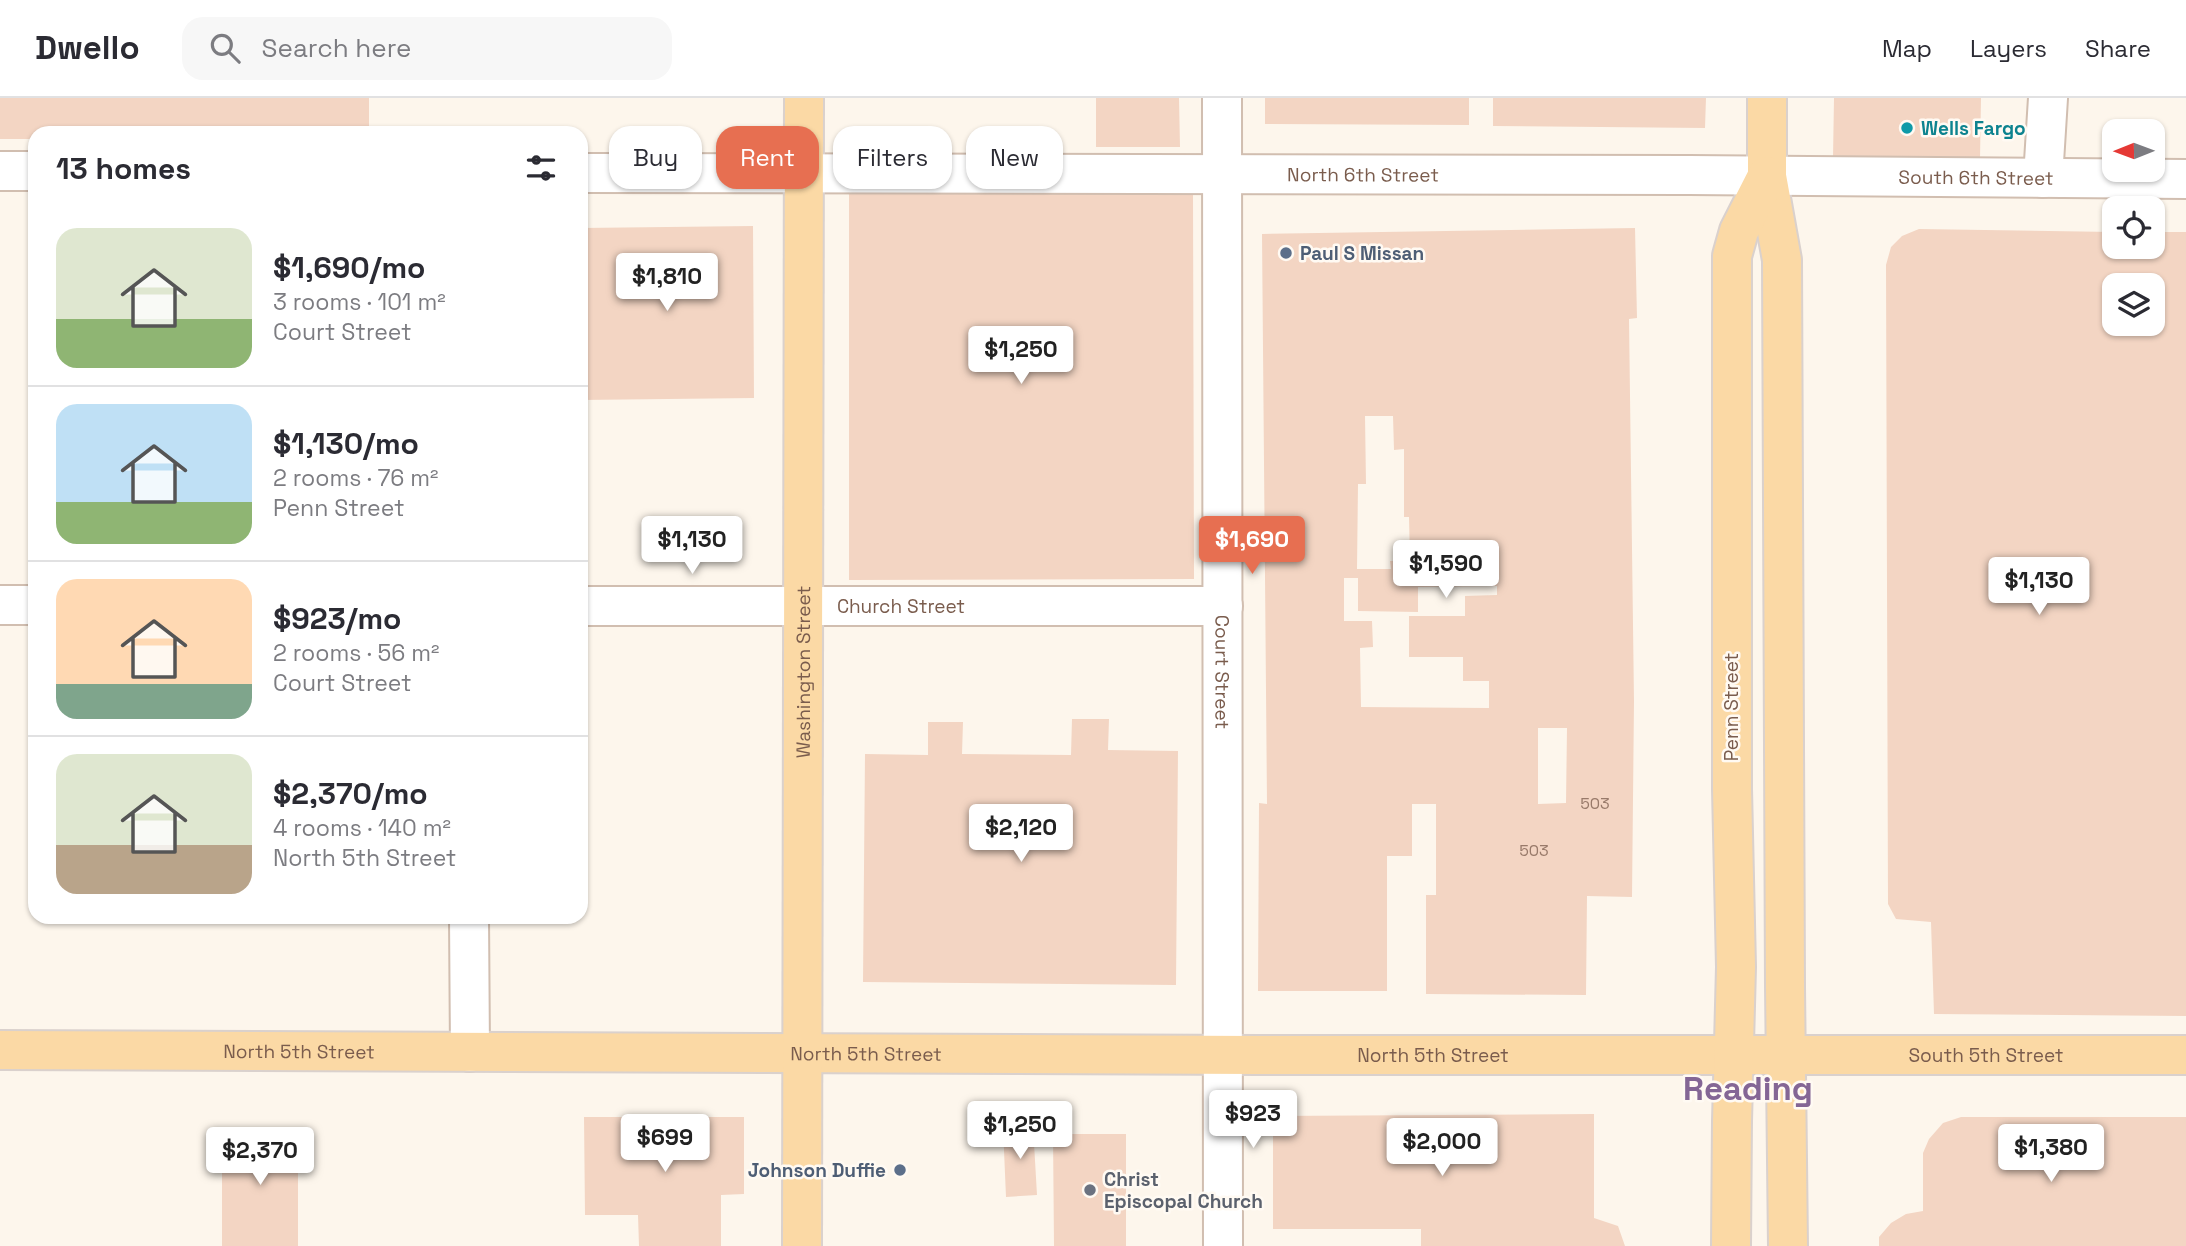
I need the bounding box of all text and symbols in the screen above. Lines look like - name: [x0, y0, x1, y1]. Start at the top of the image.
- search box: [182, 17, 672, 80]
- text: Dwello: [35, 27, 140, 69]
- icon: search: [206, 29, 244, 67]
- text: Search here: [262, 31, 411, 65]
- text: Map: [1882, 33, 1932, 64]
- text: Layers: [1970, 33, 2047, 64]
- text: Share: [2085, 33, 2151, 64]
- place label: Wells Fargo: [1921, 116, 2026, 141]
- north arrow: [2102, 119, 2165, 182]
- map controls: [2102, 119, 2165, 336]
- marker: Wells Fargo: [1899, 120, 1915, 136]
- chip: Buy: [609, 126, 702, 189]
- chip: Rent: [716, 126, 819, 189]
- chip: Filters: [833, 126, 952, 189]
- chip: New: [966, 126, 1063, 189]
- text: 13 homes: [56, 149, 191, 188]
- icon: filters: [522, 149, 560, 187]
- street label: North 6th Street: [1287, 162, 1439, 188]
- street label: South 6th Street: [1898, 165, 2054, 191]
- button: locate: [2102, 196, 2165, 259]
- place label: Paul S Missan: [1300, 241, 1424, 266]
- marker: Paul S Missan: [1278, 245, 1294, 261]
- text: $1,690/mo: [273, 248, 425, 287]
- pin: $1,810: [610, 254, 724, 313]
- icon: home: [112, 256, 196, 340]
- text: $1,810: [632, 261, 702, 291]
- button: layers: [2102, 273, 2165, 336]
- text: 3 rooms · 101 m²: [273, 287, 446, 317]
- text: Court Street: [273, 317, 412, 347]
- pin: $1,250: [964, 327, 1078, 386]
- text: $1,250: [984, 334, 1058, 364]
- text: $1,130/mo: [273, 424, 419, 463]
- icon: home: [112, 432, 196, 516]
- text: 2 rooms · 76 m²: [273, 463, 438, 493]
- text: Penn Street: [273, 493, 404, 523]
- pin: $1,130: [635, 517, 749, 576]
- pin: $1,690: [1195, 517, 1309, 576]
- text: $1,130: [657, 524, 727, 554]
- text: $1,690: [1215, 524, 1289, 554]
- pin: $1,590: [1389, 540, 1503, 600]
- text: $1,590: [1409, 548, 1483, 578]
- pin: $1,130: [1982, 558, 2096, 617]
- text: $1,130: [2004, 565, 2074, 595]
- street label: Washington Street: [791, 586, 816, 758]
- street label: Church Street: [837, 594, 965, 619]
- text: $923/mo: [273, 599, 401, 638]
- icon: home: [112, 607, 196, 691]
- street label: Court Street: [1209, 615, 1235, 729]
- text: 2 rooms · 56 m²: [273, 638, 439, 668]
- street label: Penn Street: [1719, 653, 1744, 761]
- text: Court Street: [273, 668, 412, 698]
- text: $2,370/mo: [273, 774, 428, 813]
- icon: home: [112, 782, 196, 866]
- house number: 503: [1580, 793, 1610, 814]
- pin: $2,120: [964, 804, 1078, 864]
- text: $2,120: [985, 812, 1057, 842]
- text: 4 rooms · 140 m²: [273, 813, 451, 843]
- house number: 503: [1519, 840, 1549, 861]
- text: North 5th Street: [273, 843, 456, 873]
- street label: North 5th Street: [223, 1039, 375, 1064]
- street label: North 5th Street: [790, 1041, 942, 1067]
- street label: North 5th Street: [1357, 1043, 1509, 1068]
- street label: South 5th Street: [1908, 1043, 2064, 1068]
- district label: Reading: [1683, 1068, 1813, 1110]
- pin: $923: [1212, 1090, 1294, 1150]
- text: $923: [1225, 1098, 1281, 1128]
- pin: $1,250: [963, 1102, 1077, 1161]
- text: $1,250: [983, 1109, 1057, 1139]
- pin: $699: [624, 1114, 706, 1174]
- pin: $2,000: [1385, 1118, 1499, 1178]
- text: $699: [637, 1122, 693, 1152]
- pin: $1,380: [1994, 1124, 2108, 1184]
- text: $2,000: [1403, 1126, 1481, 1156]
- pin: $2,370: [203, 1128, 317, 1187]
- text: $1,380: [2014, 1132, 2088, 1162]
- text: $2,370: [222, 1135, 298, 1165]
- place label: Johnson Duffie: [748, 1158, 886, 1183]
- marker: Johnson Duffie: [892, 1162, 908, 1178]
- place label: Christ Episcopal Church: [1104, 1167, 1263, 1214]
- marker: Christ Episcopal Church: [1082, 1182, 1098, 1198]

